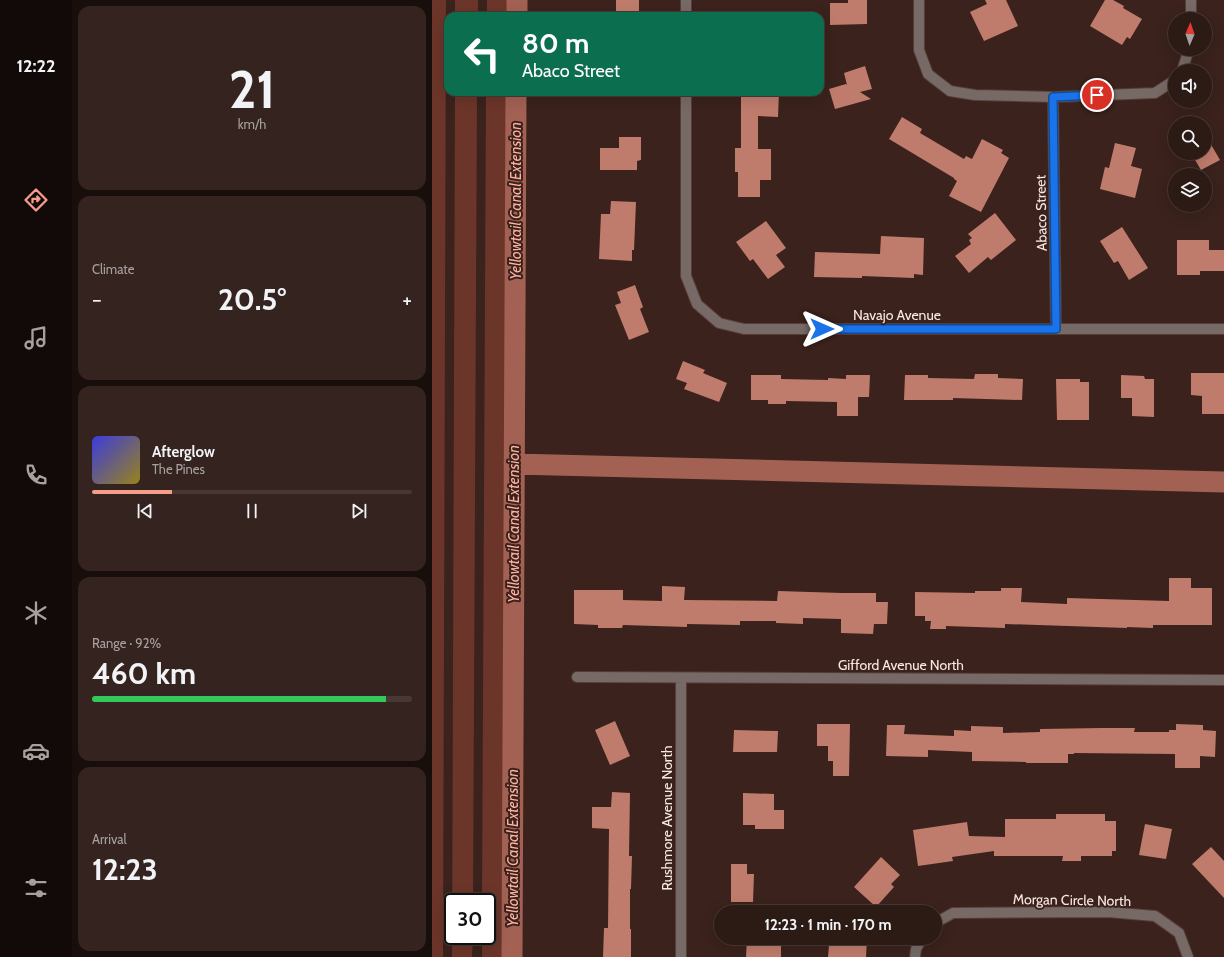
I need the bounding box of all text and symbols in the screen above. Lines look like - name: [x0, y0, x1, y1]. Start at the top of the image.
- north arrow: [1168, 12, 1212, 56]
- map controls: [1168, 12, 1212, 212]
- text: 80 m: [522, 26, 589, 60]
- icon: left: [456, 28, 508, 80]
- text: 12:22: [16, 55, 56, 77]
- text: 21: [229, 58, 275, 121]
- text: Abaco Street: [522, 60, 620, 82]
- button: sound: [1168, 64, 1212, 108]
- pin: [1080, 78, 1114, 112]
- icon: arrive: [1086, 84, 1108, 106]
- text: km/h: [238, 116, 266, 132]
- button: search: [1168, 116, 1212, 160]
- water label: Yellowtail Canal Extension: [507, 122, 525, 280]
- button: layers: [1168, 168, 1212, 212]
- street label: Abaco Street: [1031, 174, 1051, 251]
- icon: directions: [22, 186, 50, 214]
- text: Climate: [92, 261, 134, 277]
- text: 20.5°: [218, 281, 286, 318]
- text: −: [92, 286, 102, 313]
- text: +: [402, 286, 412, 313]
- street label: Navajo Avenue: [853, 306, 941, 324]
- position arrow: [801, 308, 843, 350]
- icon: music: [22, 324, 50, 352]
- text: Afterglow: [152, 443, 215, 461]
- water label: Yellowtail Canal Extension: [505, 445, 523, 603]
- icon: phone: [22, 461, 50, 489]
- text: The Pines: [152, 461, 205, 477]
- icon: previous: [134, 500, 156, 522]
- icon: pause: [241, 500, 263, 522]
- icon: next: [348, 500, 370, 522]
- icon: climate: [22, 599, 50, 627]
- text: Range · 92%: [92, 635, 161, 651]
- text: 460 km: [92, 655, 196, 692]
- street label: Gifford Avenue North: [838, 656, 964, 674]
- icon: car: [22, 737, 50, 765]
- street label: Rushmore Avenue North: [658, 745, 676, 891]
- water label: Yellowtail Canal Extension: [504, 769, 522, 927]
- text: Arrival: [92, 831, 127, 847]
- text: 12:23: [92, 851, 158, 888]
- icon: filters: [22, 874, 50, 902]
- street label: Morgan Circle North: [1013, 890, 1131, 910]
- speed limit sign: 30: [444, 893, 496, 945]
- text: 12:23 · 1 min · 170 m: [764, 916, 892, 934]

